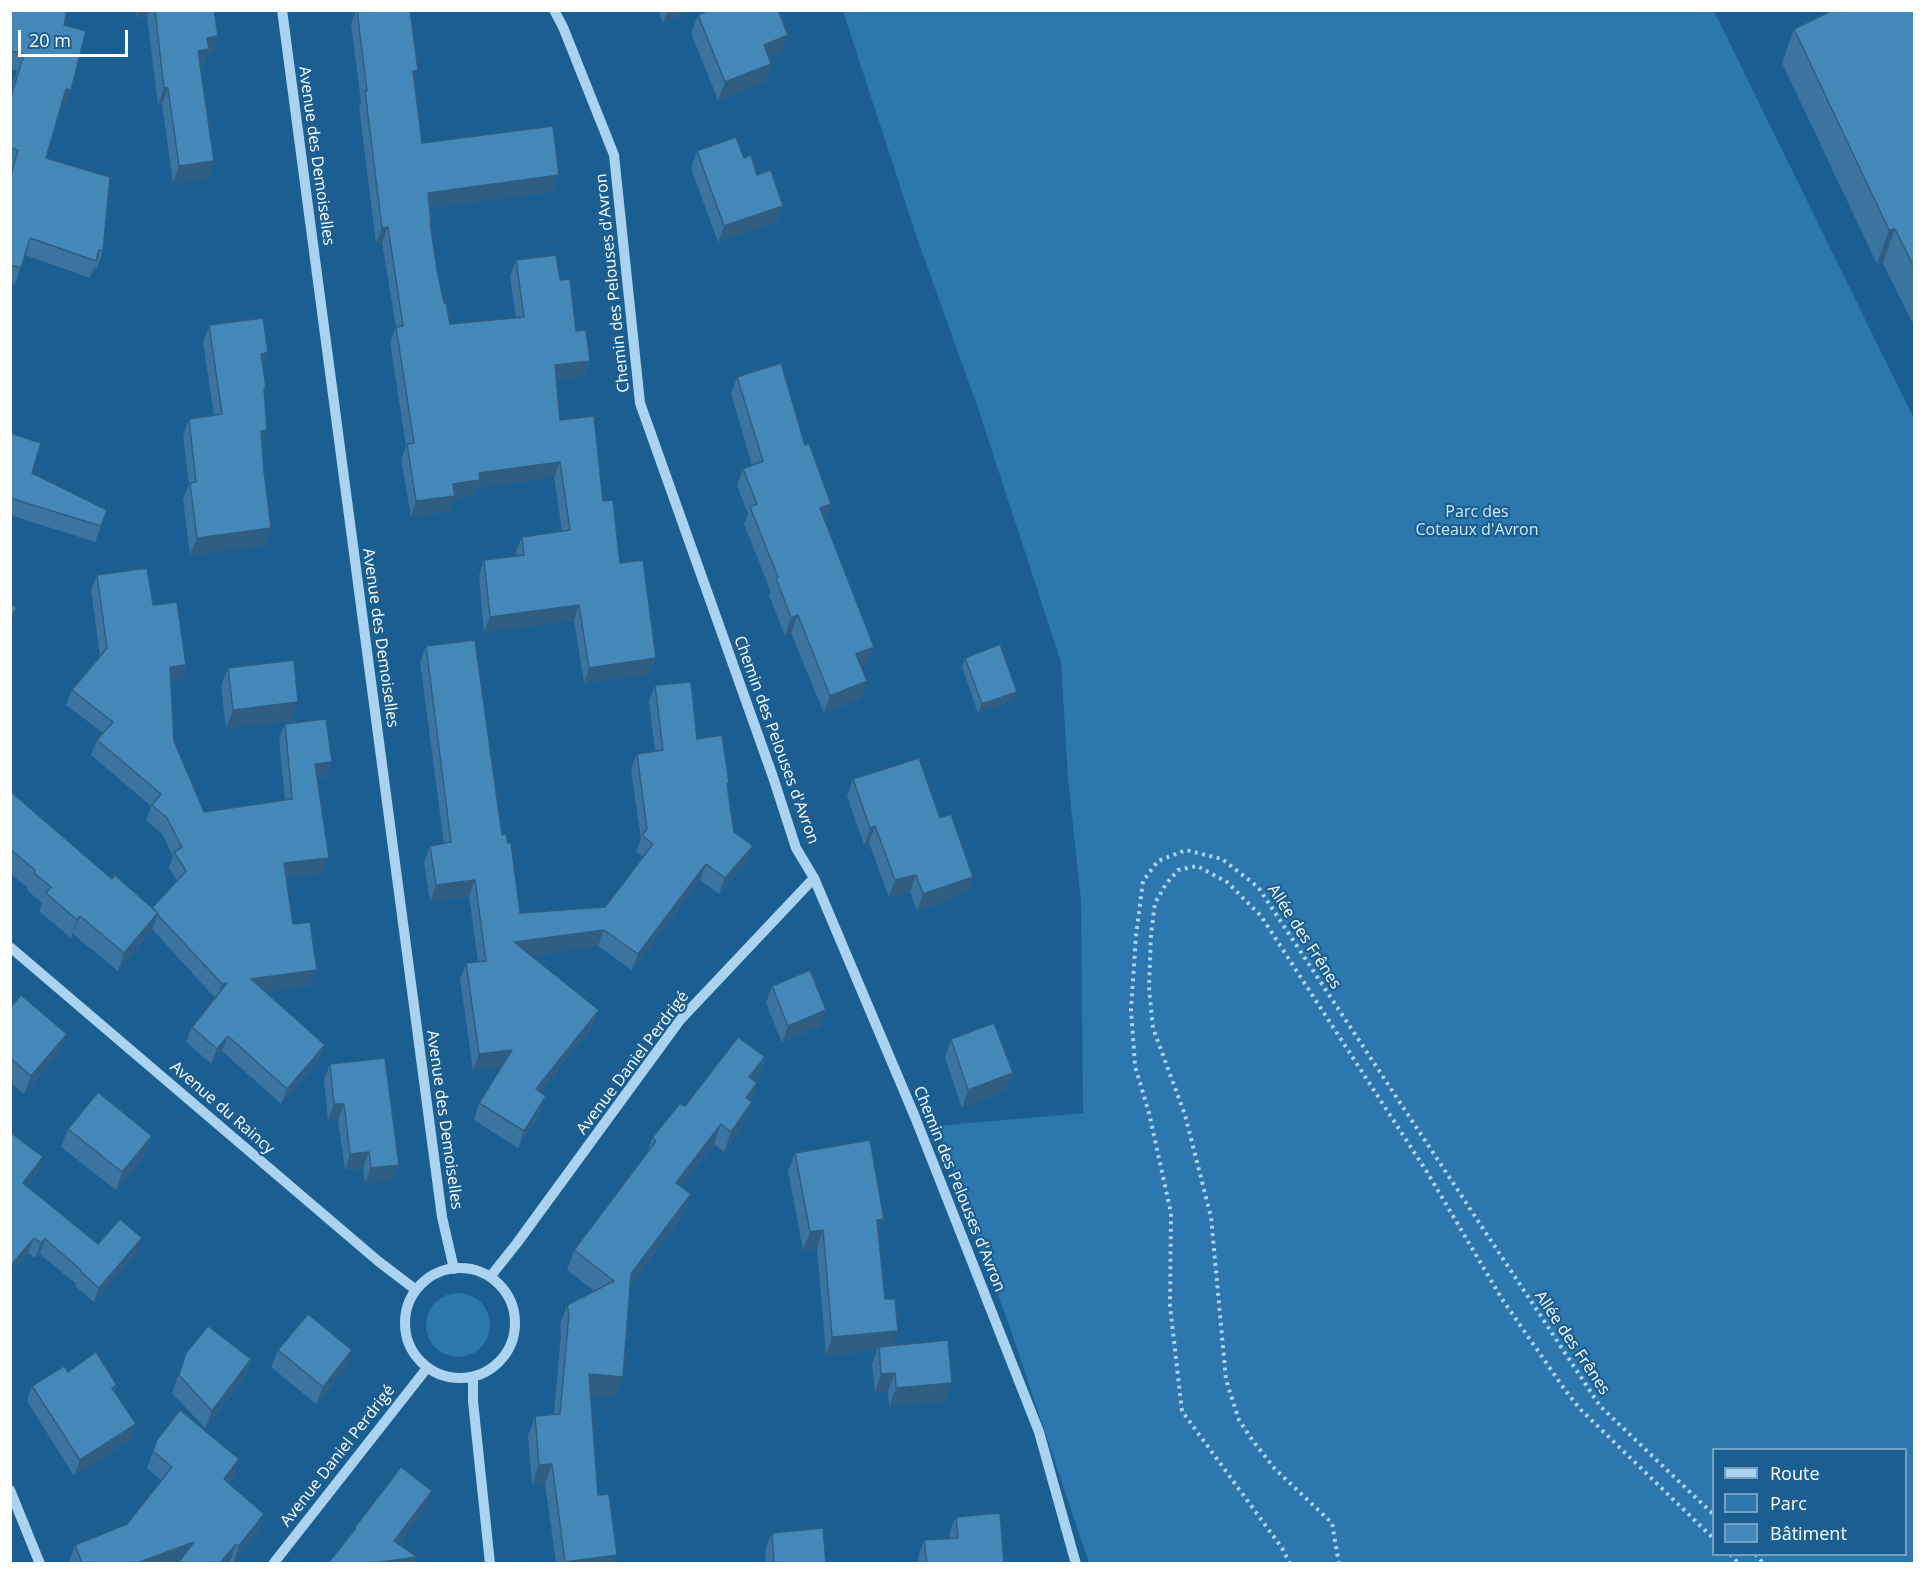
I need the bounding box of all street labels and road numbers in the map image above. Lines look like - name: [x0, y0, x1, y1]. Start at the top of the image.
- street label: Avenue des Demoiselles: [294, 65, 338, 247]
- street label: Chemin des Pelouses d'Avron: [592, 173, 634, 393]
- street label: Avenue des Demoiselles: [358, 547, 402, 729]
- street label: Chemin des Pelouses d'Avron: [729, 633, 823, 847]
- street label: Allée des Frênes: [1263, 881, 1345, 993]
- street label: Avenue Daniel Perdrigé: [573, 988, 693, 1138]
- street label: Avenue des Demoiselles: [422, 1029, 466, 1211]
- street label: Avenue du Raincy: [166, 1057, 278, 1159]
- street label: Chemin des Pelouses d'Avron: [909, 1083, 1009, 1295]
- street label: Allée des Frênes: [1530, 1287, 1614, 1399]
- street label: Avenue Daniel Perdrigé: [277, 1381, 399, 1531]

